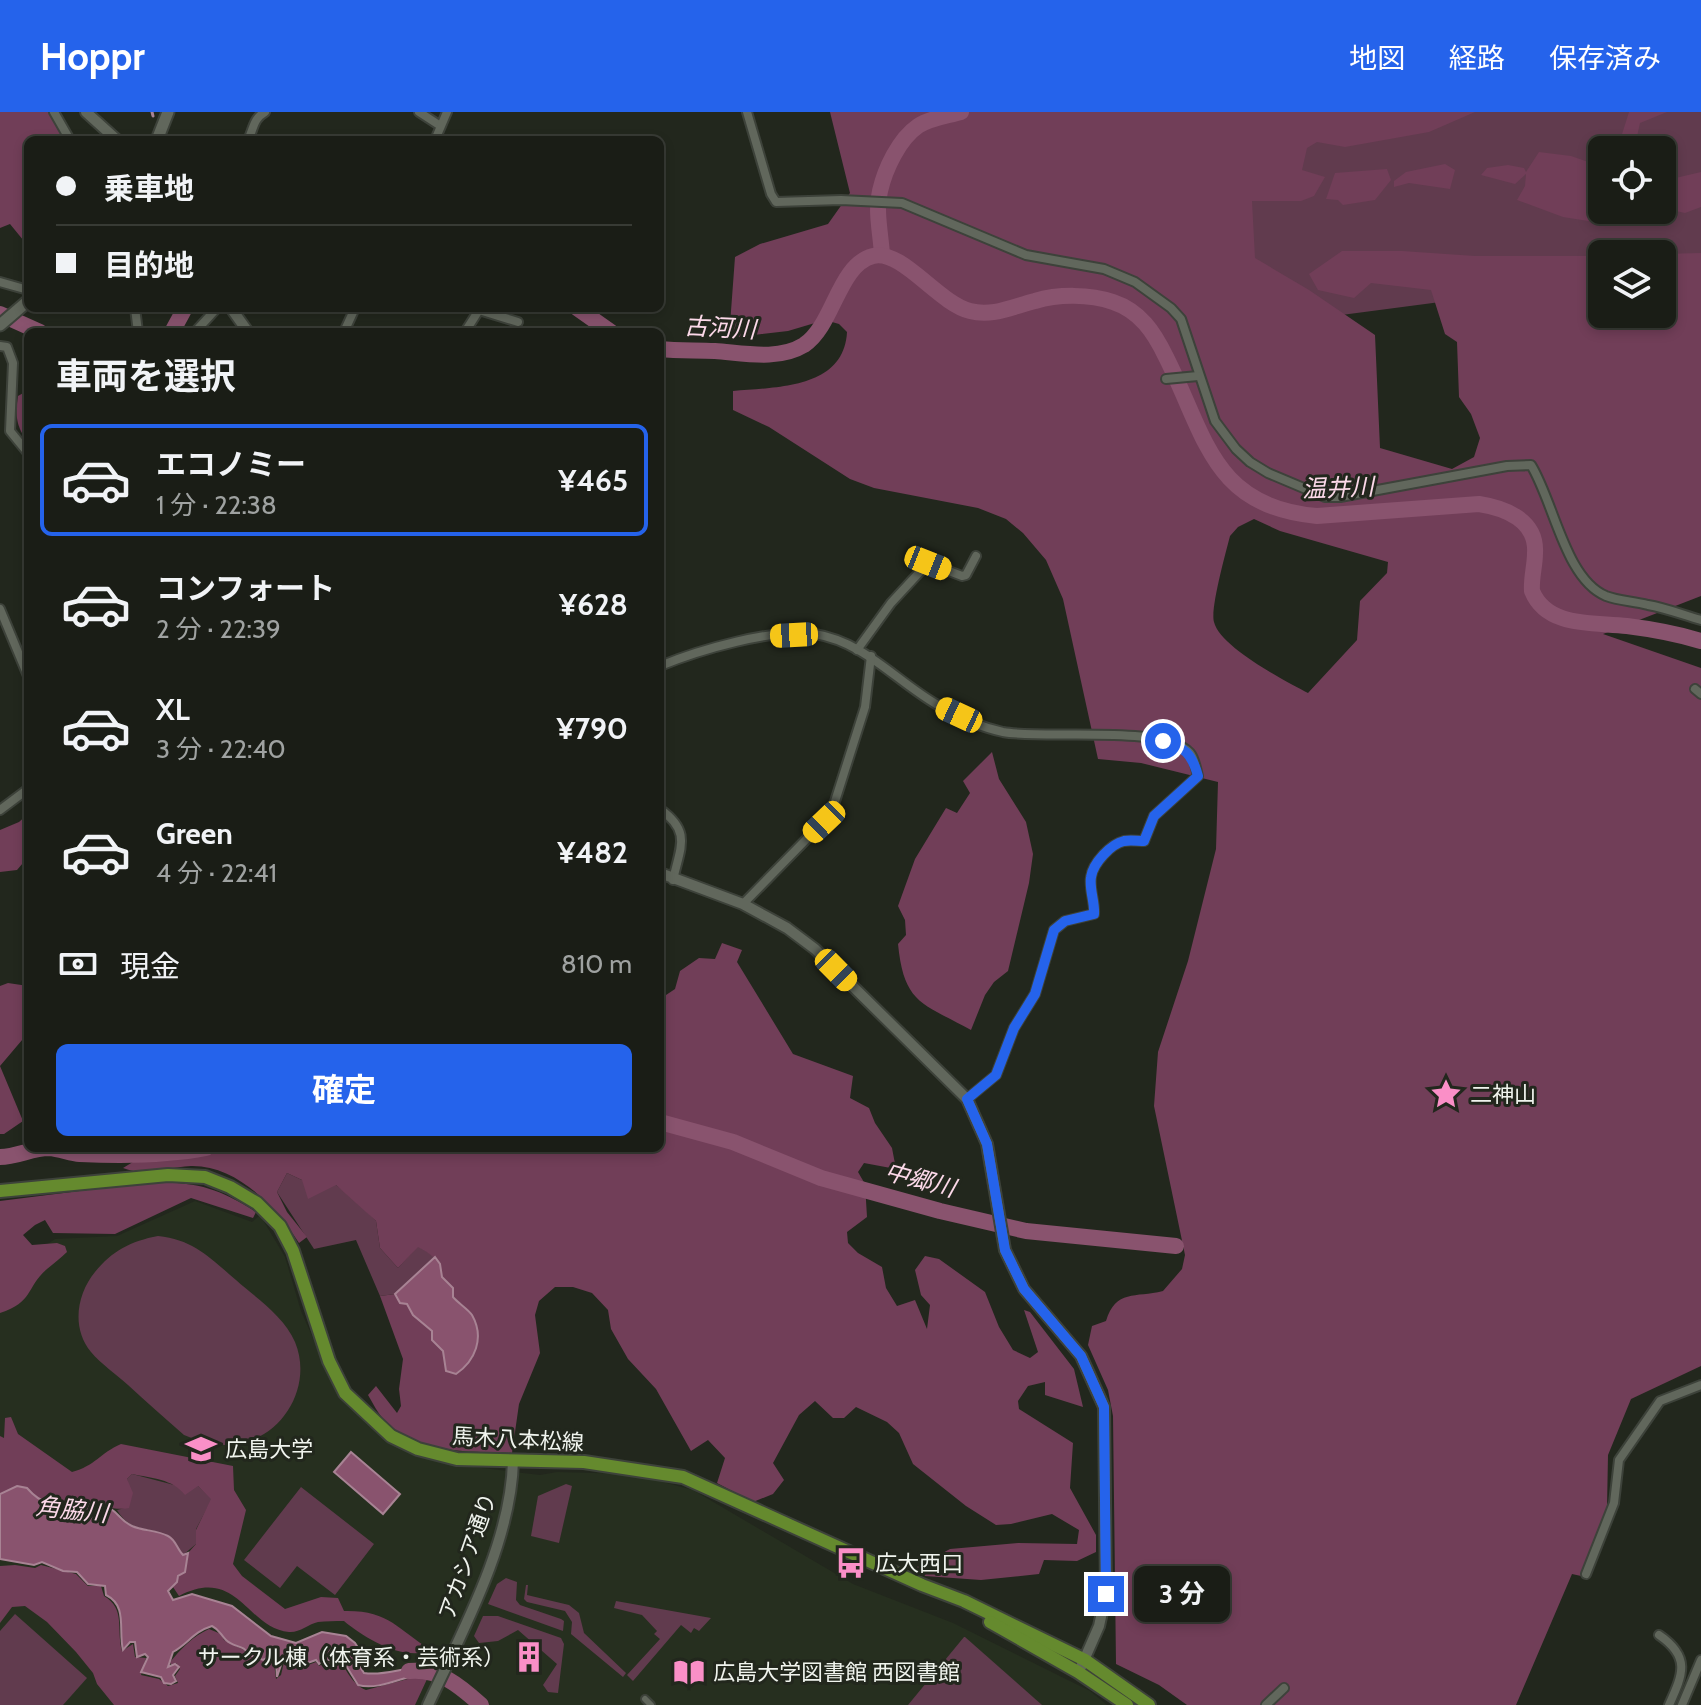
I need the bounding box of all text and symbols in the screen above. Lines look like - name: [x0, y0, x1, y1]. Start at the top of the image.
- text: Hoppr: [40, 33, 145, 80]
- text: 地図: [1349, 41, 1405, 75]
- text: 経路: [1449, 41, 1505, 75]
- text: 保存済み: [1549, 41, 1661, 75]
- map controls: [1588, 136, 1676, 328]
- button: locate: [1588, 136, 1676, 224]
- text: 乗車地: [104, 170, 194, 207]
- button: layers: [1588, 240, 1676, 328]
- text: 目的地: [104, 247, 194, 284]
- water label: 古河川: [683, 311, 760, 344]
- text: 車両を選択: [56, 354, 236, 398]
- icon: car: [60, 444, 132, 516]
- text: エコノミー: [156, 446, 306, 483]
- text: ¥465: [558, 462, 628, 499]
- water label: 温井川: [1301, 472, 1377, 503]
- text: 1 分 · 22:38: [156, 489, 277, 521]
- car: [901, 543, 955, 583]
- icon: car: [60, 568, 132, 640]
- text: コンフォート: [156, 570, 335, 607]
- text: ¥628: [559, 586, 628, 623]
- text: 2 分 · 22:39: [156, 613, 281, 645]
- car: [769, 622, 819, 648]
- text: XL: [156, 691, 190, 728]
- icon: car: [60, 692, 132, 764]
- car: [932, 694, 986, 736]
- text: ¥790: [557, 710, 628, 747]
- route start: [1145, 723, 1181, 759]
- text: 3 分 · 22:40: [156, 733, 286, 765]
- car: [798, 797, 850, 847]
- text: Green: [156, 815, 233, 852]
- icon: car: [60, 816, 132, 888]
- text: ¥482: [557, 834, 628, 871]
- text: 4 分 · 22:41: [156, 857, 277, 889]
- icon: cash: [56, 942, 100, 986]
- car: [811, 945, 861, 995]
- text: 現金: [120, 948, 180, 985]
- text: 810 m: [561, 948, 632, 980]
- button: 確定: [56, 1044, 632, 1136]
- place icon: 二神山: [1429, 1077, 1463, 1111]
- place label: 二神山: [1470, 1081, 1536, 1108]
- water label: 中郷川: [882, 1156, 962, 1204]
- street label: 馬木八本松線: [451, 1423, 585, 1456]
- school or university icon: 広島大学: [184, 1432, 218, 1466]
- place label: 広島大学: [225, 1436, 313, 1463]
- street label: アカシア通り: [433, 1489, 502, 1623]
- water label: 角脇川: [35, 1491, 112, 1528]
- bus stop icon: 広大西口: [834, 1546, 868, 1580]
- place label: 広大西口: [875, 1550, 963, 1577]
- callout: 3 分: [1134, 1566, 1230, 1622]
- route end: [1088, 1576, 1124, 1612]
- text: 3 分: [1159, 1578, 1205, 1610]
- building icon: サークル棟（体育系・芸術系）: [512, 1640, 546, 1674]
- place label: サークル棟（体育系・芸術系）: [198, 1644, 505, 1671]
- library icon: 広島大学図書館 西図書館: [672, 1655, 706, 1689]
- place label: 広島大学図書館 西図書館: [713, 1659, 960, 1686]

